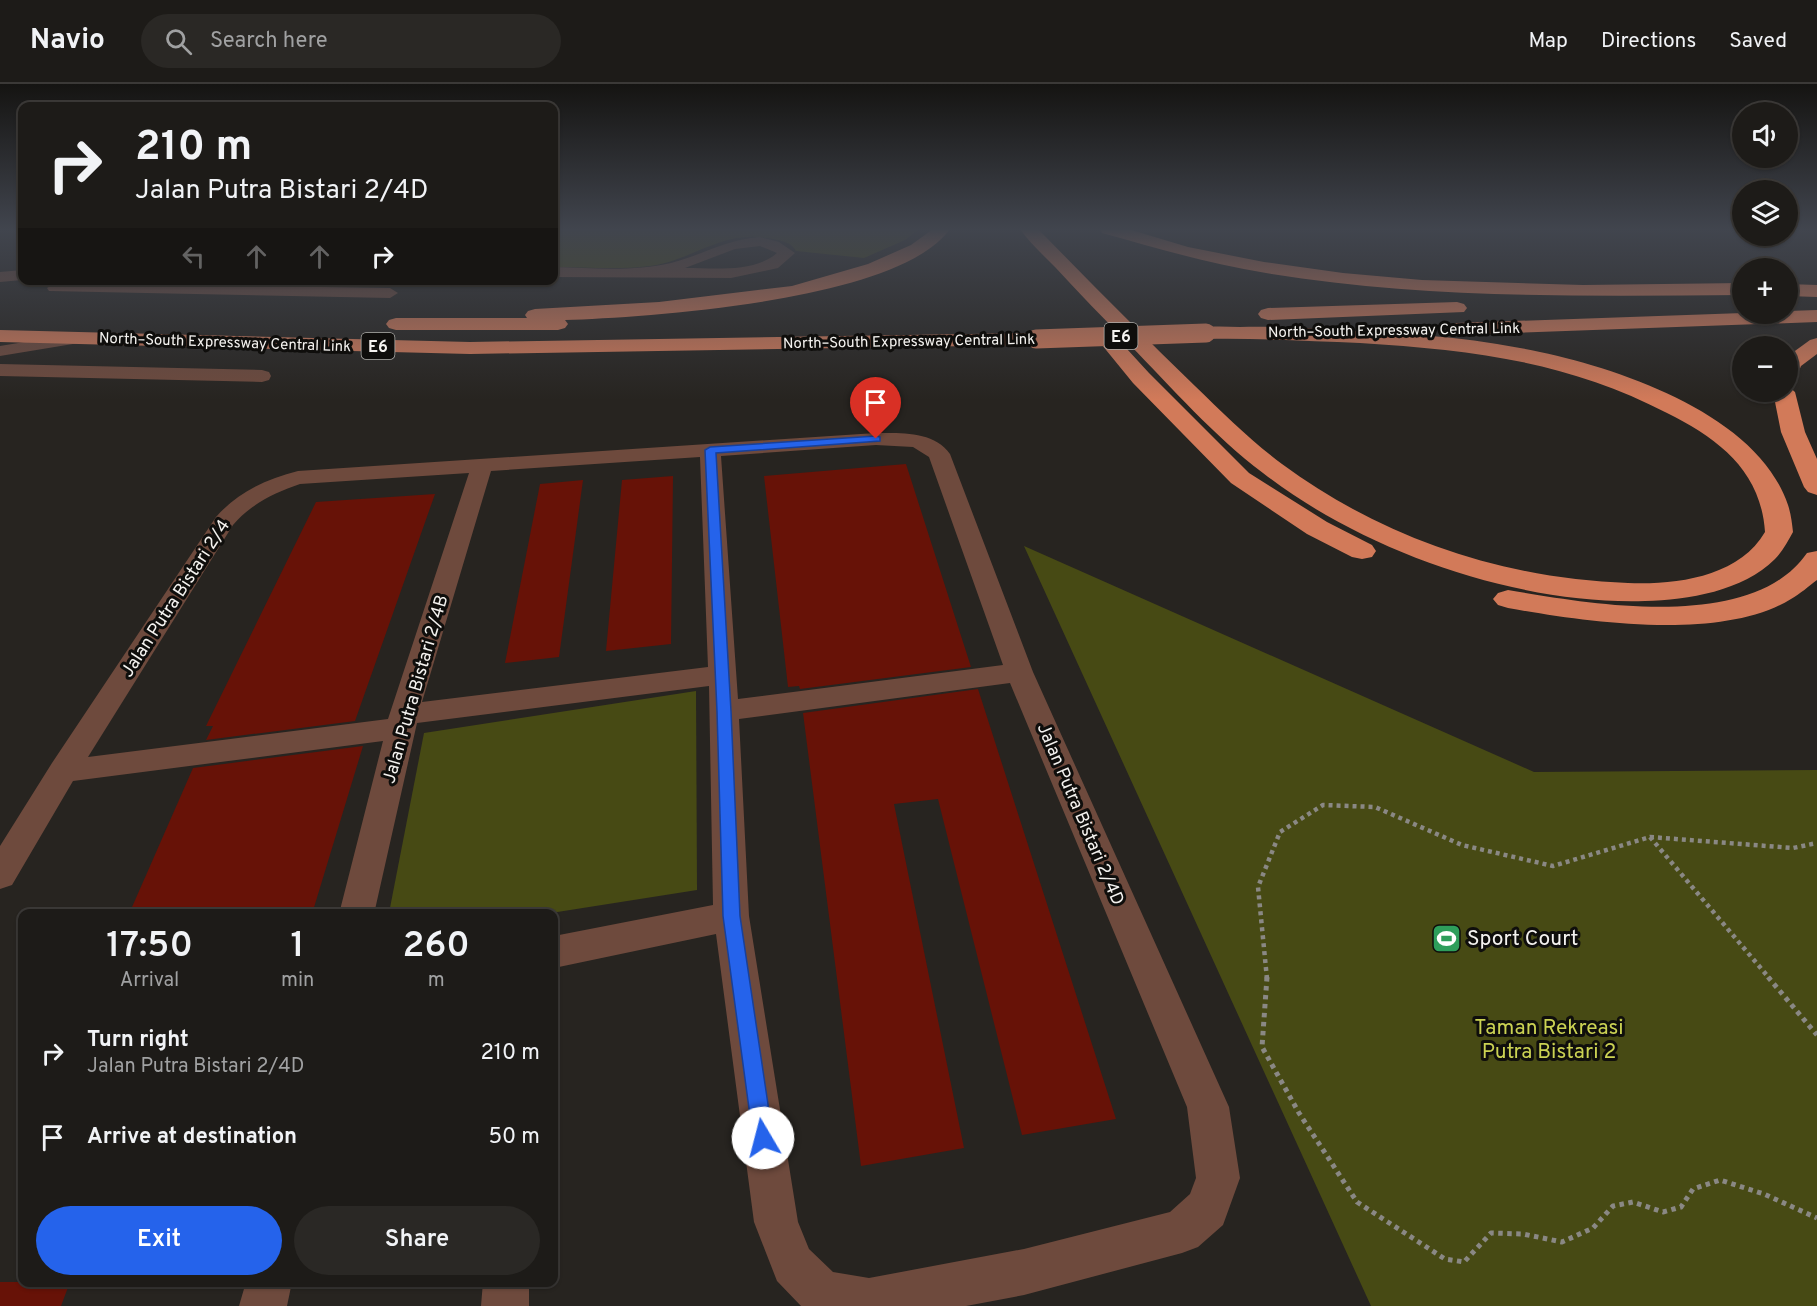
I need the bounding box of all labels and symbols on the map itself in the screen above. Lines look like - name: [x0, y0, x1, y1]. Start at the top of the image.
- street label: North–South Expressway Central Link: [1268, 320, 1520, 343]
- road number: E6: [1104, 323, 1138, 349]
- street label: North–South Expressway Central Link: [99, 330, 351, 357]
- street label: North–South Expressway Central Link: [783, 331, 1035, 354]
- road number: E6: [362, 333, 394, 359]
- pin: [850, 377, 901, 439]
- street label: Jalan Putra Bistari 2/4: [117, 516, 236, 682]
- street label: Jalan Putra Bistari 2/4B: [378, 592, 454, 786]
- street label: Jalan Putra Bistari 2/4D: [1031, 720, 1128, 909]
- sports icon: Sport Court: [1430, 922, 1462, 954]
- place label: Sport Court: [1467, 926, 1579, 953]
- park label: Taman Rekreasi Putra Bistari 2: [1474, 1015, 1624, 1066]
- position arrow: [731, 1106, 795, 1170]

